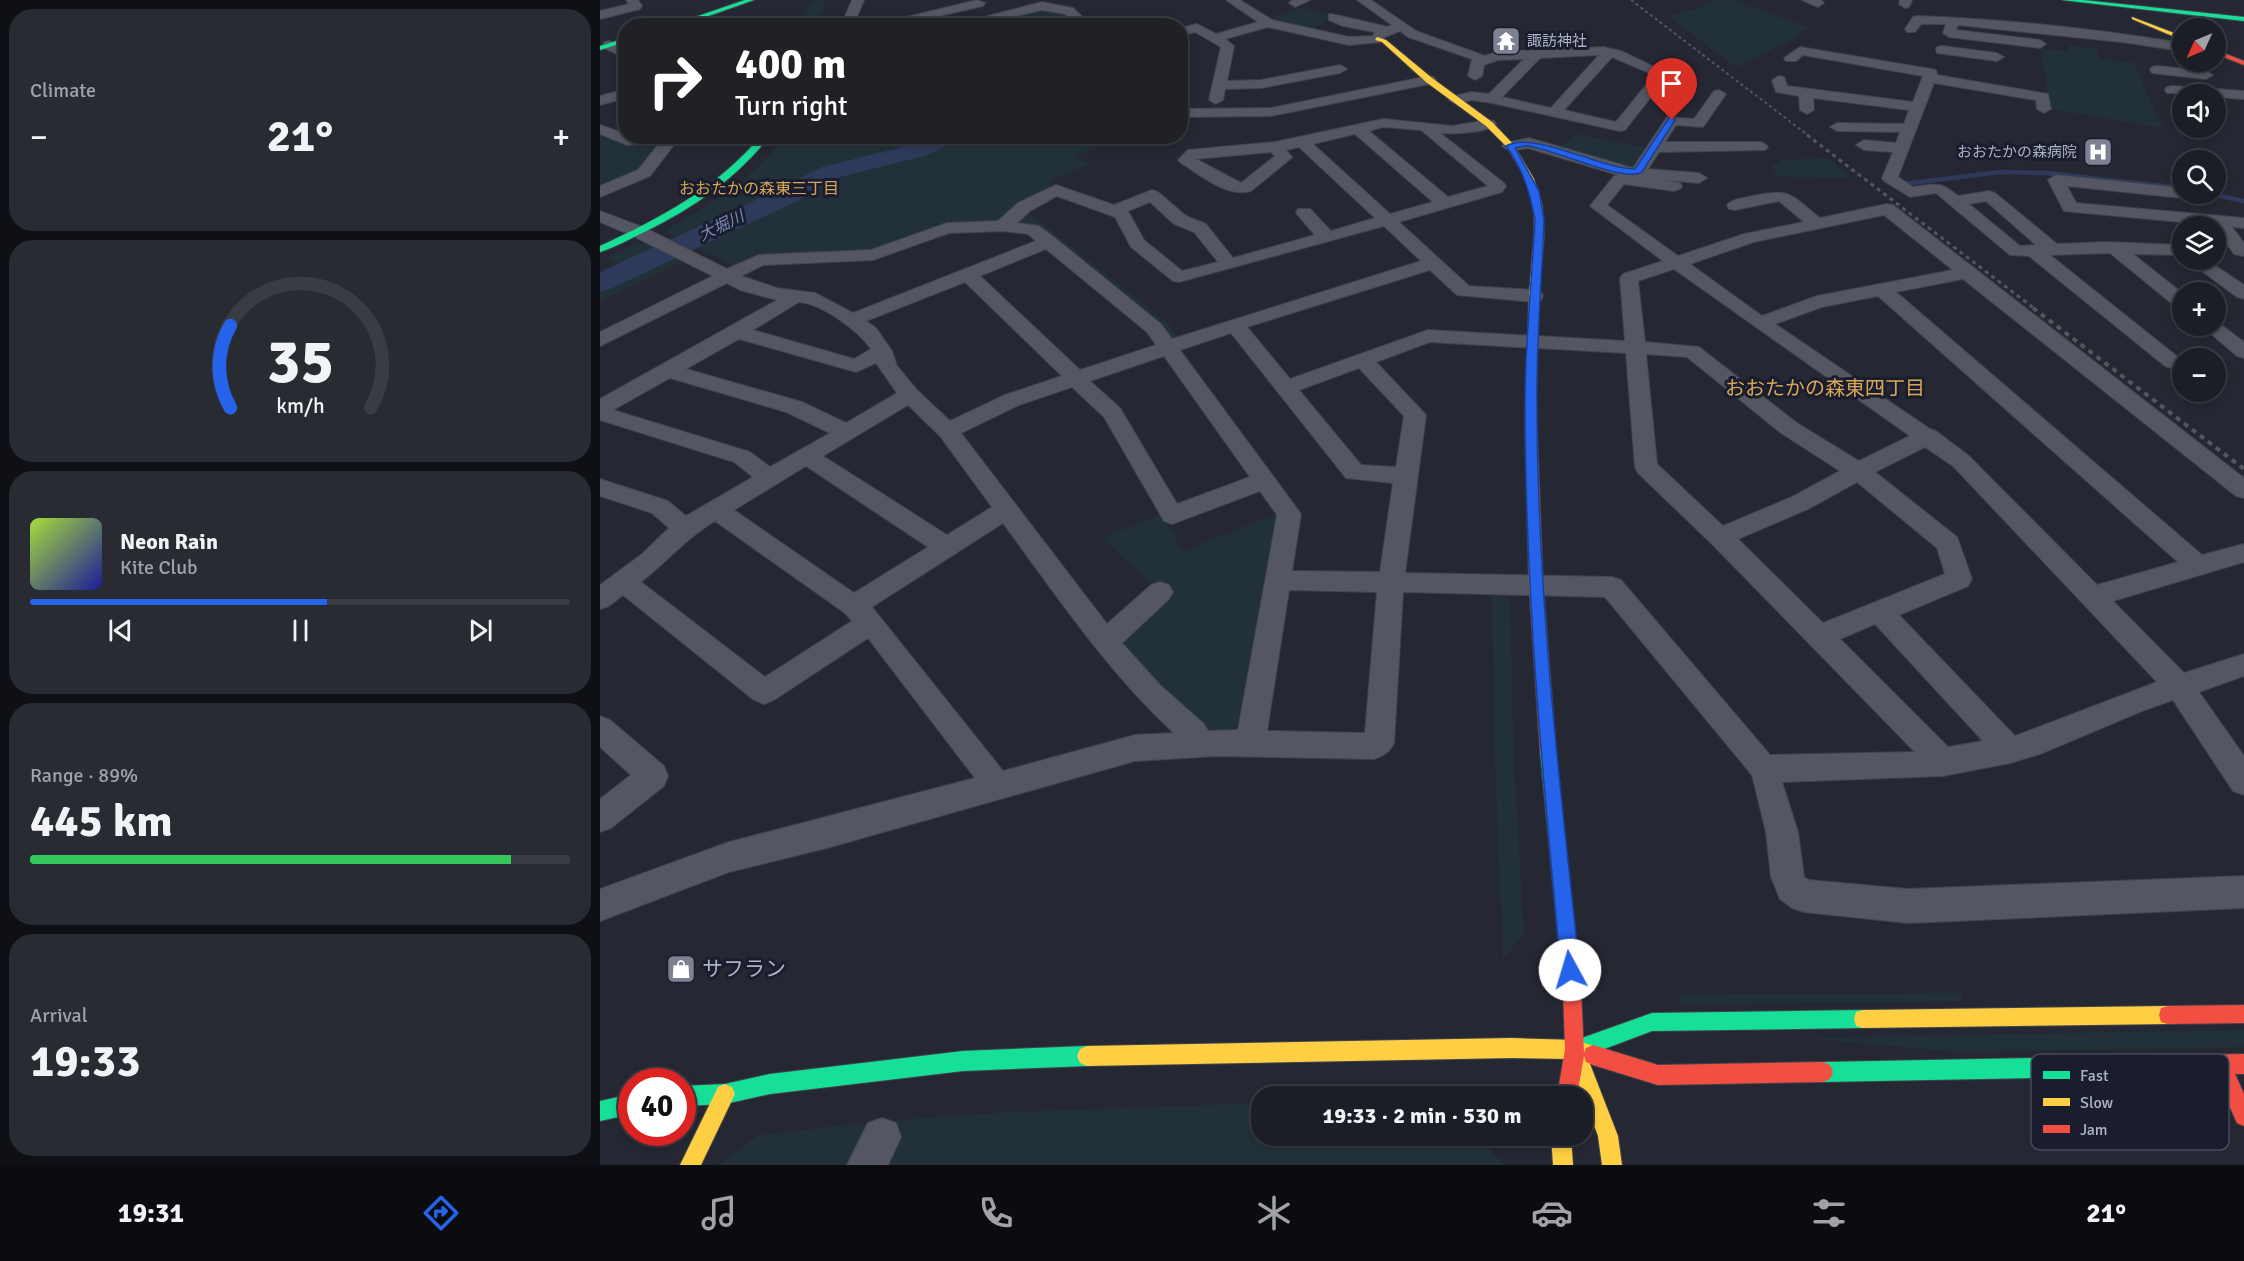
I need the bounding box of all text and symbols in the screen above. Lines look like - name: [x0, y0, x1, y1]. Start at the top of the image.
- north arrow: [2172, 18, 2226, 72]
- map controls: [2172, 18, 2226, 402]
- temple icon: 諏訪神社: [1490, 25, 1522, 57]
- place label: 諏訪神社: [1527, 32, 1587, 50]
- text: 400 m: [735, 39, 846, 90]
- icon: right: [636, 42, 714, 120]
- pin: [1646, 58, 1697, 120]
- icon: arrive: [1655, 67, 1688, 100]
- text: Climate: [30, 78, 96, 103]
- button: sound: [2172, 84, 2226, 138]
- text: Turn right: [735, 90, 848, 123]
- text: 21°: [267, 109, 333, 164]
- text: −: [30, 117, 48, 158]
- text: +: [552, 117, 570, 158]
- hospital icon: おおたかの森病院: [2082, 136, 2114, 168]
- place label: おおたかの森病院: [1957, 143, 2077, 161]
- button: search: [2172, 150, 2226, 204]
- district label: おおたかの森東三丁目: [679, 179, 839, 199]
- water label: 大堀川: [695, 206, 749, 245]
- button: layers: [2172, 216, 2226, 270]
- button: +: [2172, 282, 2226, 336]
- text: 35: [266, 323, 334, 400]
- button: −: [2172, 348, 2226, 402]
- district label: おおたかの森東四丁目: [1725, 376, 1925, 401]
- text: km/h: [276, 394, 324, 420]
- text: Neon Rain: [120, 528, 218, 555]
- text: Kite Club: [120, 555, 198, 580]
- icon: previous: [104, 614, 137, 647]
- icon: pause: [284, 614, 317, 647]
- icon: next: [464, 614, 497, 647]
- text: Range · 89%: [30, 763, 138, 788]
- text: 445 km: [30, 794, 173, 849]
- position arrow: [1538, 938, 1602, 1002]
- shop icon: サフラン: [665, 953, 697, 985]
- place label: サフラン: [702, 956, 786, 982]
- text: Arrival: [30, 1003, 88, 1028]
- text: 19:33: [30, 1034, 140, 1089]
- legend: [2031, 1054, 2229, 1150]
- text: Fast: [2080, 1066, 2109, 1086]
- speed limit sign: 40: [618, 1068, 696, 1146]
- text: Slow: [2080, 1093, 2114, 1113]
- text: 19:33 · 2 min · 530 m: [1322, 1102, 1522, 1129]
- text: Jam: [2080, 1120, 2108, 1140]
- icon: directions: [420, 1192, 462, 1234]
- icon: music: [698, 1192, 740, 1234]
- icon: phone: [975, 1192, 1017, 1234]
- icon: climate: [1253, 1192, 1295, 1234]
- icon: car: [1531, 1192, 1573, 1234]
- icon: filters: [1808, 1192, 1850, 1234]
- text: 19:31: [118, 1197, 184, 1230]
- text: 21°: [2086, 1197, 2126, 1230]

